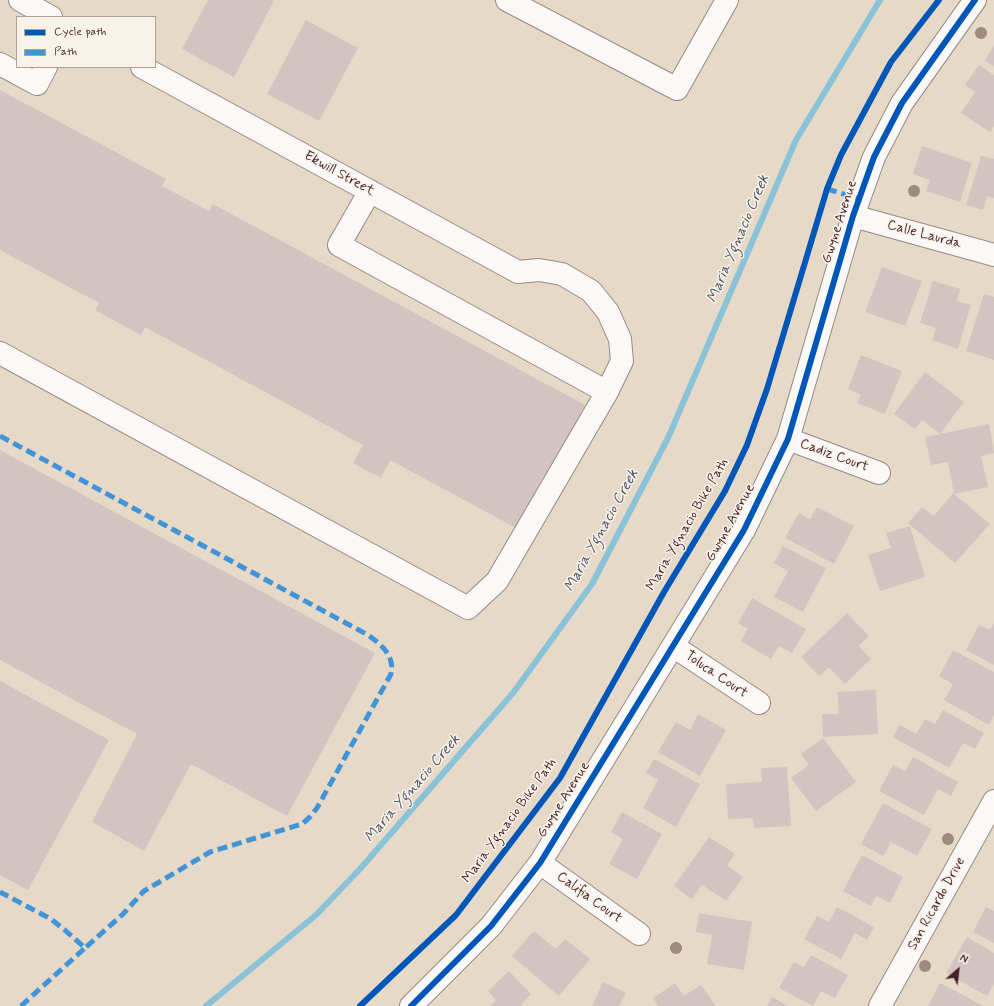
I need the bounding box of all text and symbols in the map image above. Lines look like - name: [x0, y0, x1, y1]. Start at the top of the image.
- legend: [16, 16, 156, 68]
- text: Cycle path: [54, 24, 106, 40]
- text: Path: [54, 44, 77, 60]
- street label: Ekwill Street: [301, 148, 377, 200]
- water label: Maria Ygnacio Creek: [704, 172, 774, 306]
- street label: Gwyne Avenue: [819, 178, 861, 266]
- street label: Calle Laurda: [885, 217, 963, 253]
- street label: Cadiz Court: [797, 436, 871, 476]
- street label: Maria Ygnacio Bike Path: [643, 456, 733, 594]
- water label: Maria Ygnacio Creek: [561, 467, 643, 595]
- street label: Gwyne Avenue: [703, 481, 759, 565]
- street label: Toluca Court: [681, 648, 751, 702]
- water label: Maria Ygnacio Creek: [361, 731, 465, 847]
- street label: Maria Ygnacio Bike Path: [459, 755, 561, 887]
- street label: Gwyne Avenue: [534, 759, 594, 841]
- street label: San Ricardo Drive: [904, 855, 970, 953]
- street label: Califia Court: [553, 869, 625, 927]
- north arrow: [938, 950, 978, 990]
- text: N: [957, 952, 970, 967]

